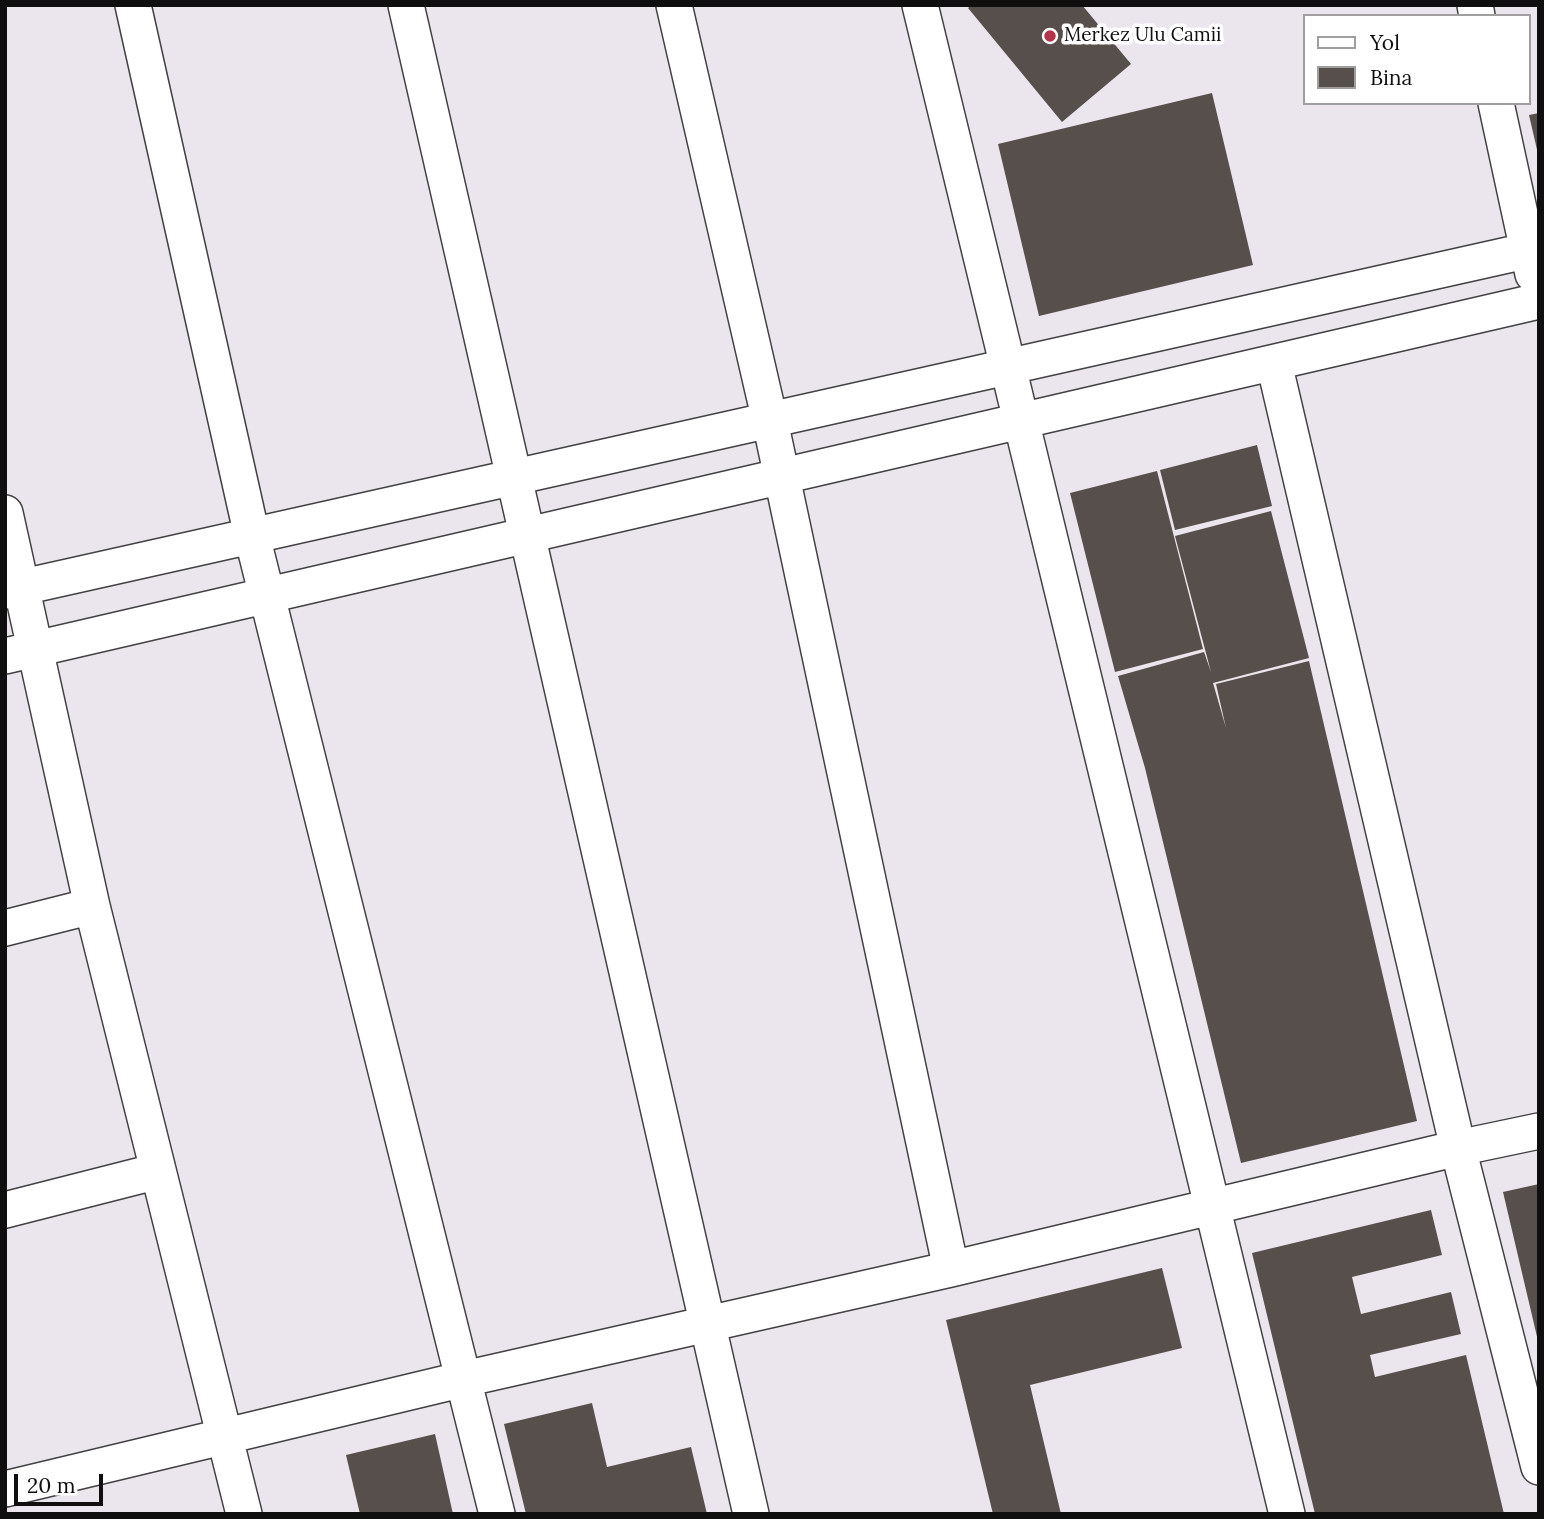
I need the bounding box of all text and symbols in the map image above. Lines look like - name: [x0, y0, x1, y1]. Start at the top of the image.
- legend: [1302, 14, 1530, 105]
- place label: Merkez Ulu Camii: [1064, 25, 1221, 47]
- marker: Merkez Ulu Camii: [1042, 28, 1058, 44]
- text: Yol: [1370, 29, 1400, 56]
- text: Bina: [1370, 64, 1412, 91]
- scale bar: [18, 1460, 107, 1504]
- text: 20 m: [27, 1472, 76, 1499]

